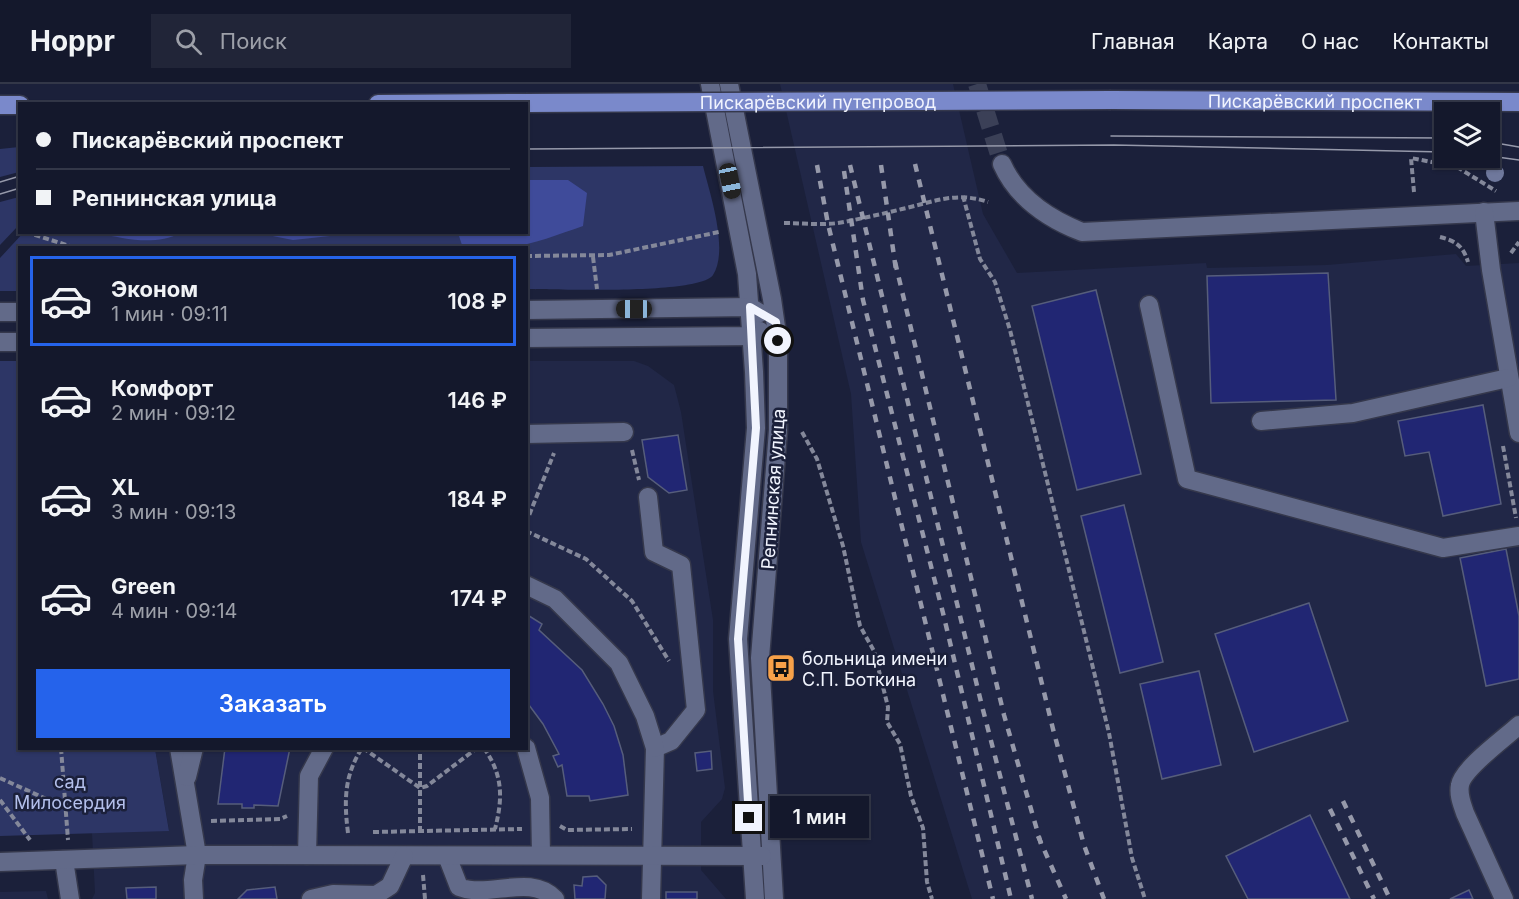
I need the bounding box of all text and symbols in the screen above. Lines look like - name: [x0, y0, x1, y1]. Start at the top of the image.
- search box: [151, 14, 571, 68]
- text: Hoppr: [30, 24, 115, 58]
- icon: search: [172, 25, 205, 58]
- text: Поиск: [220, 28, 287, 54]
- text: Главная: [1091, 29, 1175, 54]
- text: Карта: [1208, 29, 1268, 54]
- text: О нас: [1301, 29, 1359, 54]
- text: Контакты: [1392, 29, 1489, 54]
- street label: Пискарёвский путепровод: [700, 90, 936, 113]
- street label: Пискарёвский проспект: [1208, 90, 1423, 112]
- map controls: [1434, 102, 1500, 168]
- button: layers: [1434, 102, 1500, 168]
- text: Пискарёвский проспект: [72, 127, 343, 153]
- car: [717, 162, 743, 200]
- text: Репнинская улица: [72, 185, 277, 211]
- icon: car: [39, 274, 93, 328]
- text: Эконом: [111, 276, 198, 302]
- text: 108 ₽: [448, 288, 507, 314]
- car: [616, 300, 652, 318]
- text: 1 мин · 09:11: [111, 302, 228, 326]
- route start: [764, 327, 791, 354]
- icon: car: [39, 373, 93, 427]
- text: Комфорт: [111, 375, 213, 401]
- text: 146 ₽: [447, 387, 507, 413]
- text: 2 мин · 09:12: [111, 401, 236, 425]
- street label: Репнинская улица: [757, 408, 789, 570]
- icon: car: [39, 472, 93, 526]
- text: XL: [111, 474, 140, 500]
- text: 184 ₽: [447, 486, 507, 512]
- text: 3 мин · 09:13: [111, 500, 236, 524]
- icon: car: [39, 571, 93, 625]
- text: Green: [111, 573, 176, 599]
- text: 174 ₽: [450, 585, 507, 611]
- text: 4 мин · 09:14: [111, 599, 237, 623]
- place label: больница имени С.П. Боткина: [802, 648, 947, 690]
- bus stop icon: больница имени С.П. Боткина: [765, 652, 797, 684]
- button: Заказать: [36, 669, 510, 738]
- park label: сад Милосердия: [14, 771, 126, 813]
- callout: 1 мин: [770, 797, 869, 839]
- route end: [735, 804, 762, 831]
- text: 1 мин: [793, 805, 846, 829]

